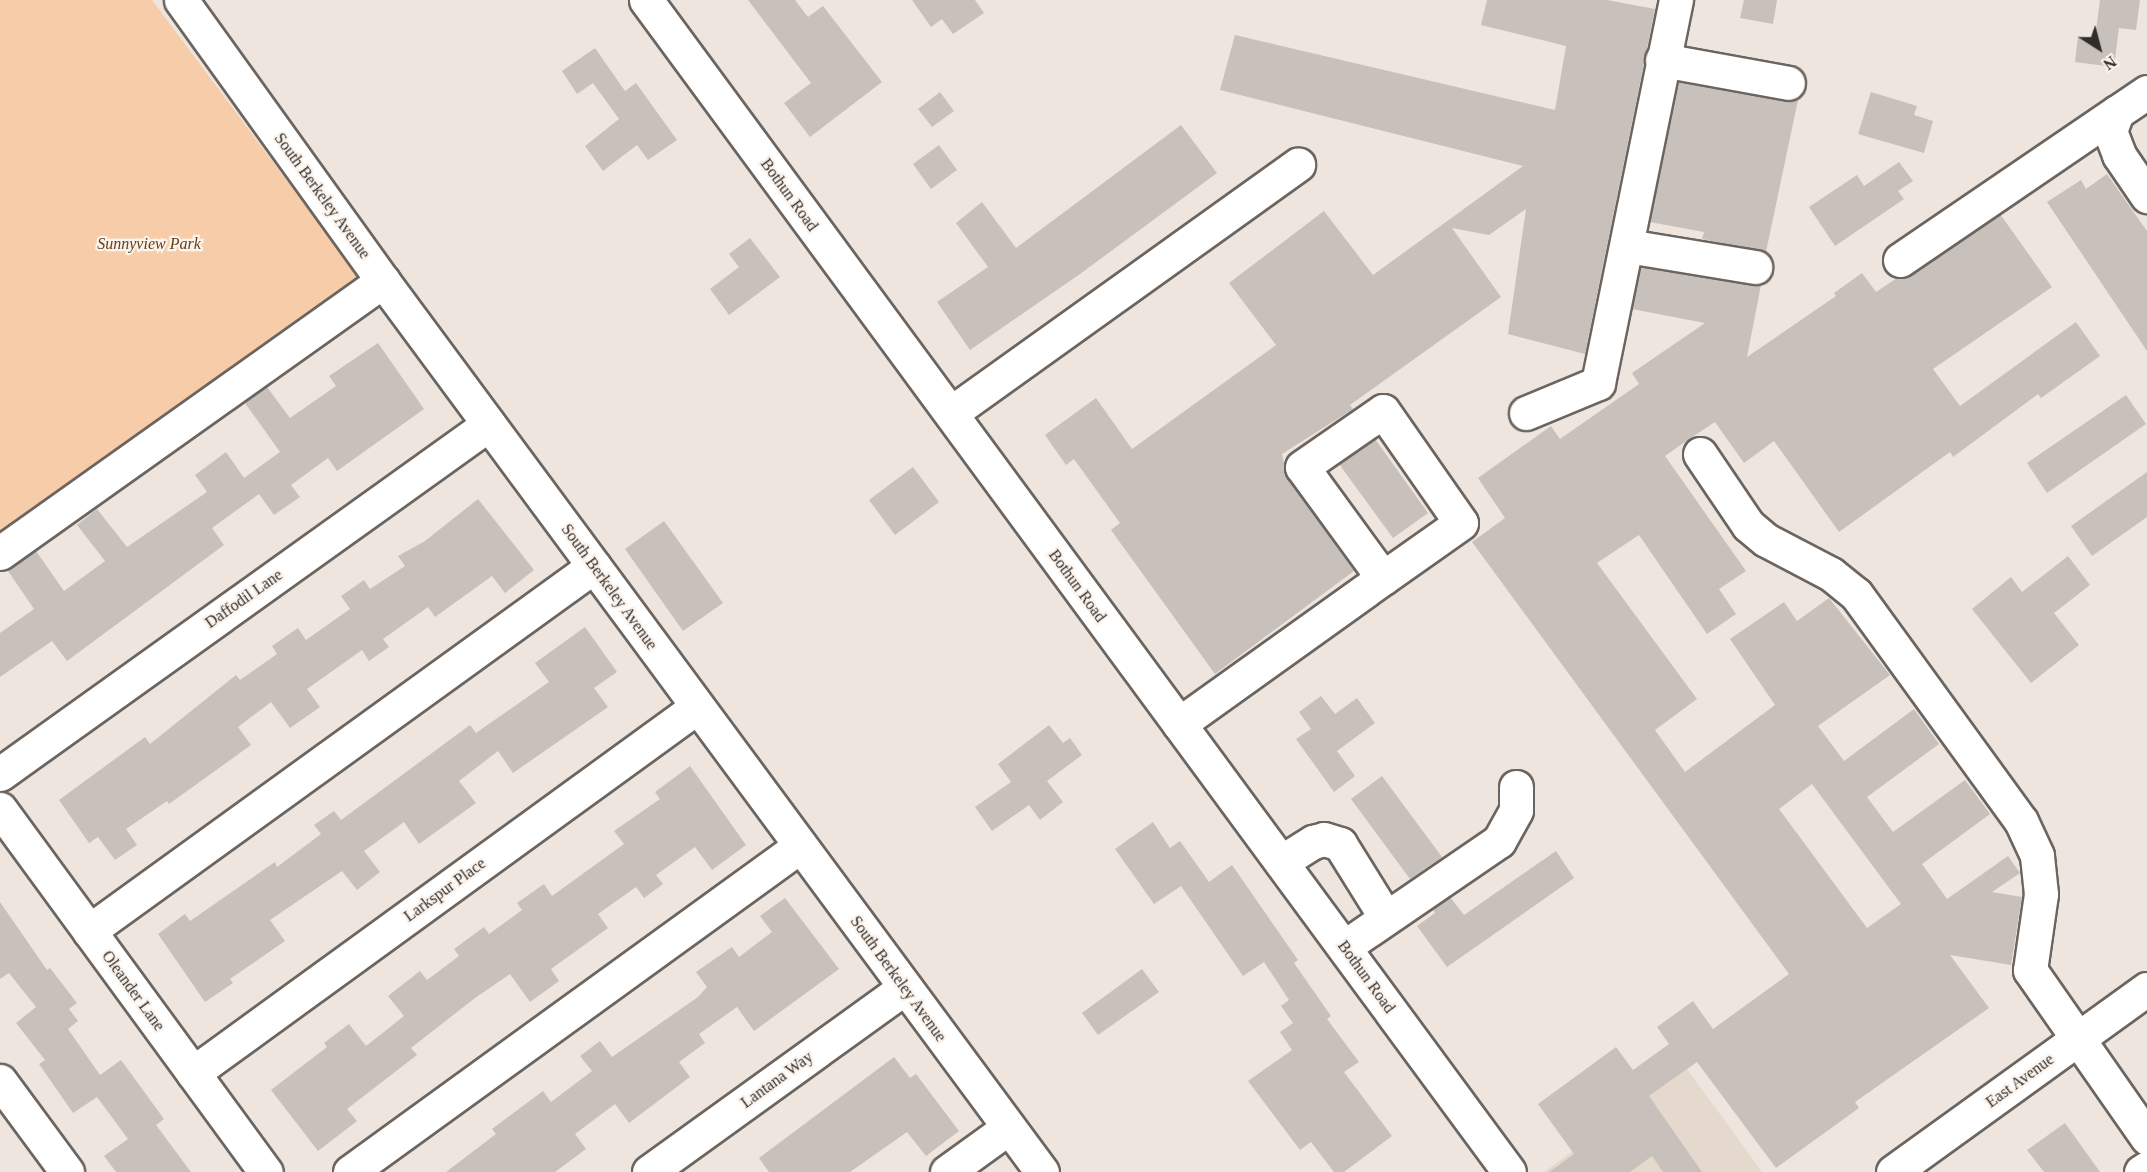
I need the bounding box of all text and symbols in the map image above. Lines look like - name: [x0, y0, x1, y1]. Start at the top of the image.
- north arrow: [2069, 18, 2129, 78]
- text: N: [2100, 53, 2120, 73]
- street label: South Berkeley Avenue: [270, 129, 374, 263]
- street label: Bothun Road: [756, 155, 822, 235]
- park label: Sunnyview Park: [97, 234, 201, 254]
- street label: South Berkeley Avenue: [557, 520, 661, 654]
- street label: Bothun Road: [1044, 546, 1110, 626]
- street label: Daffodil Lane: [202, 565, 286, 633]
- street label: Larkspur Place: [400, 854, 490, 926]
- street label: South Berkeley Avenue: [846, 912, 950, 1046]
- street label: Bothun Road: [1333, 937, 1399, 1017]
- street label: Oleander Lane: [97, 947, 169, 1035]
- street label: Lantana Way: [737, 1047, 817, 1113]
- street label: East Avenue: [1982, 1050, 2058, 1112]

